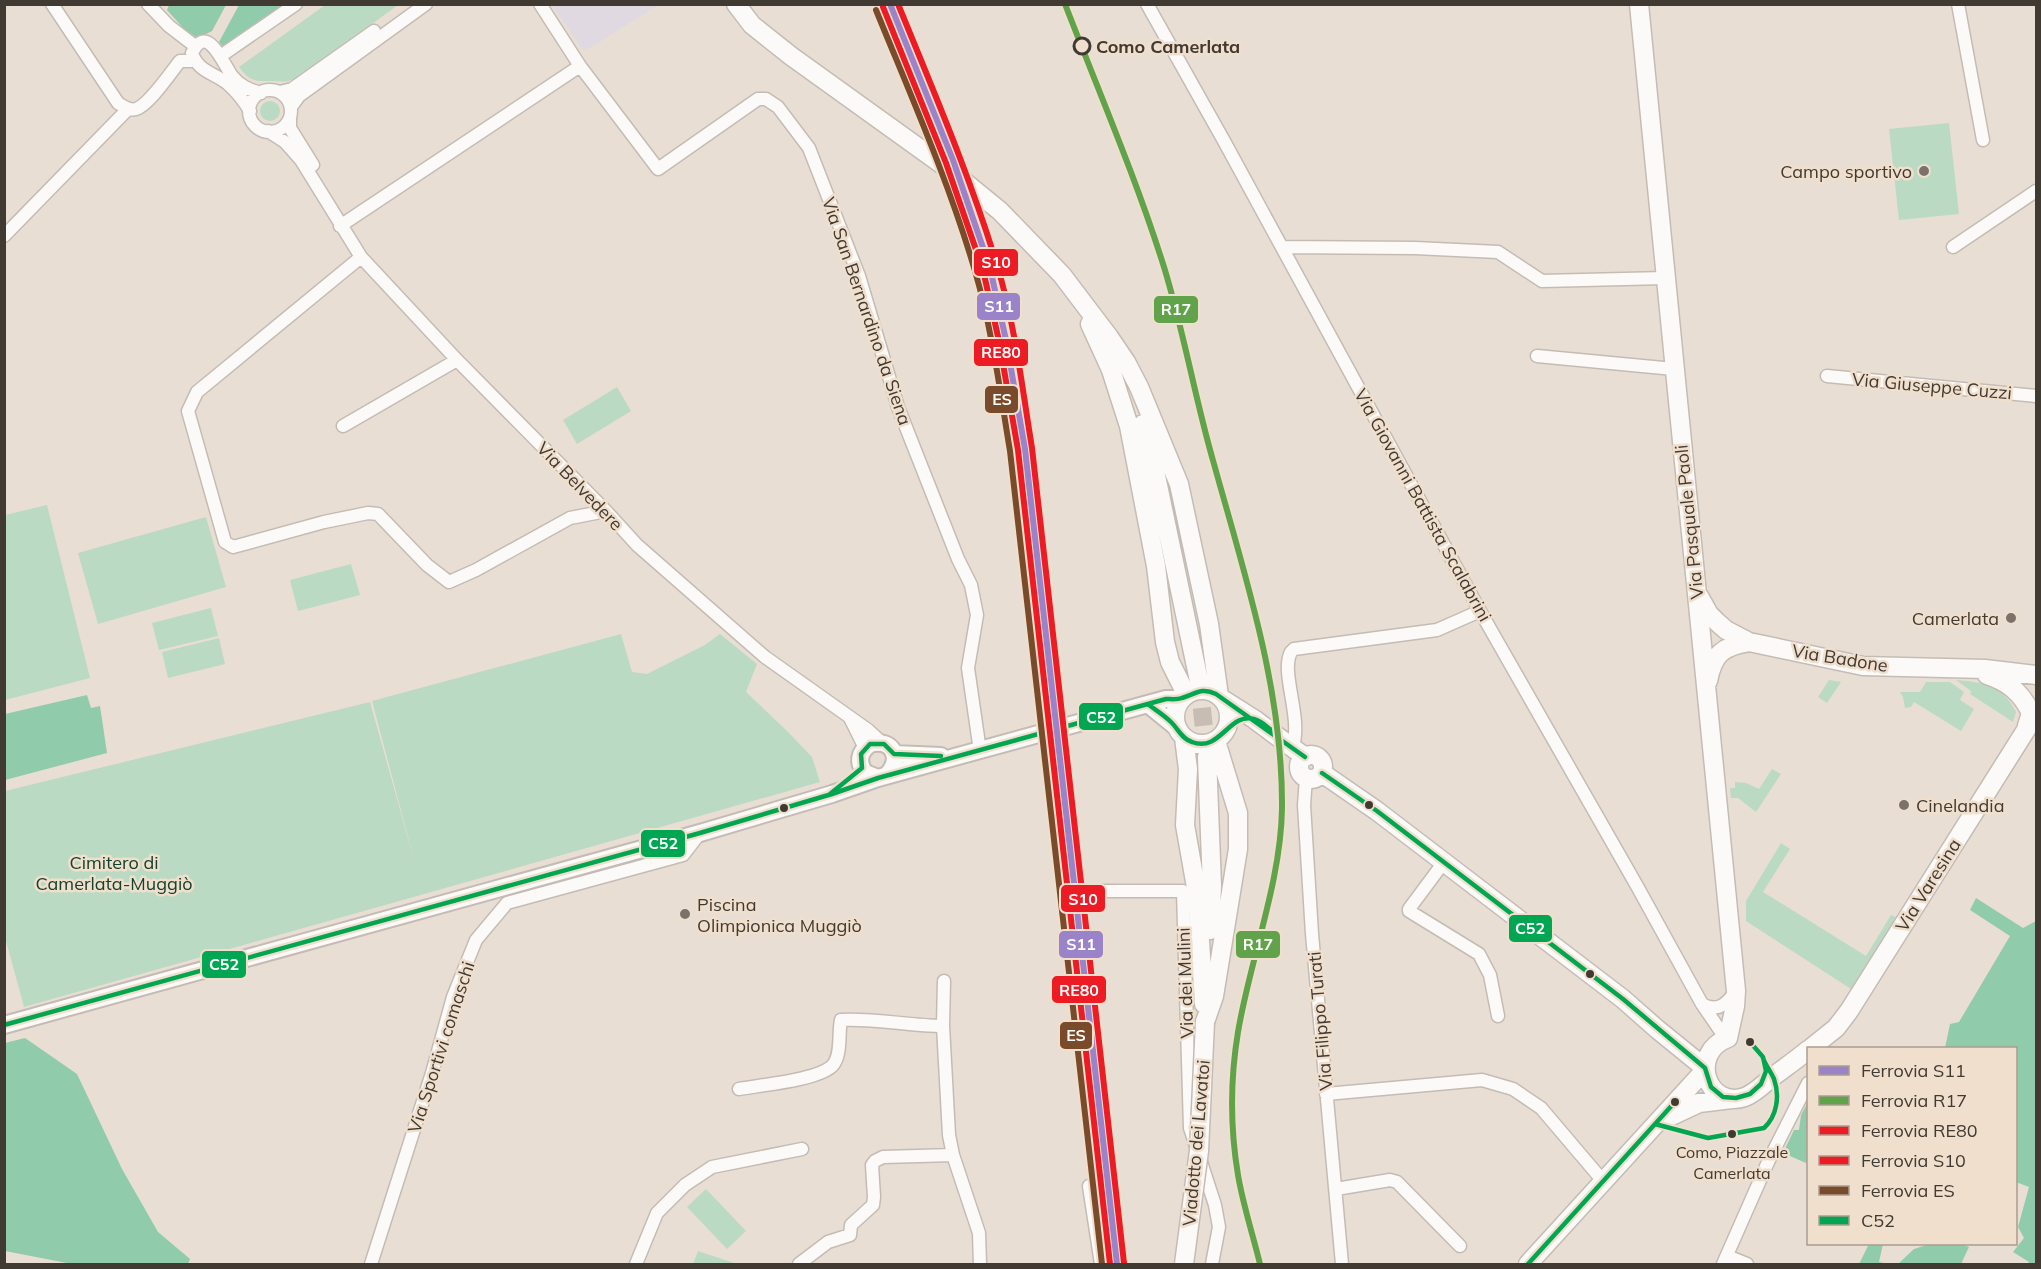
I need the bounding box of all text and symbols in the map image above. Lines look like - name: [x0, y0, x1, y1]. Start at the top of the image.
- place label: Como Camerlata: [1096, 35, 1240, 58]
- marker: Como Camerlata: [1073, 37, 1091, 55]
- place label: Campo sportivo: [1780, 160, 1912, 183]
- marker: Campo sportivo: [1917, 164, 1931, 178]
- street label: Via San Bernardino da Siena: [817, 194, 917, 428]
- line badge: S10: [973, 248, 1019, 277]
- text: S10: [981, 252, 1011, 272]
- line badge: S11: [976, 292, 1021, 321]
- line badge: R17: [1153, 295, 1199, 324]
- text: S11: [984, 296, 1014, 316]
- text: R17: [1161, 299, 1191, 319]
- line badge: RE80: [973, 338, 1029, 367]
- text: RE80: [981, 342, 1021, 362]
- street label: Via Giuseppe Cuzzi: [1851, 368, 2013, 404]
- street label: Via Giovanni Battista Scalabrini: [1349, 384, 1497, 626]
- line badge: ES: [984, 385, 1019, 414]
- text: ES: [992, 389, 1012, 409]
- street label: Via Belvedere: [532, 437, 628, 535]
- street label: Via Pasquale Paoli: [1669, 444, 1709, 600]
- place label: Camerlata: [1912, 607, 1999, 630]
- marker: Camerlata: [2004, 611, 2018, 625]
- street label: Via Badone: [1790, 639, 1890, 677]
- line badge: C52: [1078, 702, 1124, 731]
- text: C52: [1086, 707, 1116, 727]
- place label: Cinelandia: [1916, 794, 2004, 817]
- marker: Cinelandia: [1897, 798, 1911, 812]
- unlabelled marker: [1363, 799, 1375, 811]
- unlabelled marker: [778, 802, 790, 814]
- line badge: C52: [640, 829, 686, 858]
- text: C52: [648, 833, 678, 853]
- street label: Via Varesina: [1890, 834, 1966, 936]
- park label: Cimitero di Camerlata-Muggiò: [36, 851, 192, 895]
- line badge: S10: [1060, 884, 1106, 913]
- text: S10: [1068, 889, 1098, 909]
- place label: Piscina Olimpionica Muggiò: [697, 893, 862, 937]
- marker: Piscina Olimpionica Muggiò: [678, 907, 692, 921]
- line badge: C52: [1508, 914, 1553, 943]
- text: C52: [1515, 918, 1545, 938]
- street label: Via dei Mulini: [1172, 927, 1198, 1039]
- line badge: S11: [1058, 930, 1104, 959]
- line badge: R17: [1235, 930, 1281, 959]
- text: S11: [1066, 934, 1096, 954]
- text: R17: [1243, 934, 1273, 954]
- line badge: C52: [201, 950, 247, 979]
- street label: Via Filippo Turati: [1302, 950, 1338, 1092]
- text: C52: [209, 954, 239, 974]
- street label: Via Sportivi comaschi: [402, 958, 480, 1136]
- unlabelled marker: [1584, 968, 1596, 980]
- line badge: RE80: [1051, 975, 1107, 1004]
- text: RE80: [1059, 980, 1099, 1000]
- line badge: ES: [1059, 1021, 1093, 1050]
- text: ES: [1066, 1025, 1086, 1045]
- unlabelled marker: [1744, 1036, 1756, 1048]
- legend: [1807, 1047, 2017, 1245]
- street label: Viadotto dei Lavatoi: [1177, 1059, 1215, 1227]
- text: Ferrovia S11: [1861, 1059, 1966, 1082]
- text: Ferrovia R17: [1861, 1089, 1967, 1112]
- unlabelled marker: [1669, 1096, 1681, 1108]
- text: Ferrovia RE80: [1861, 1119, 1978, 1142]
- marker: Como, Piazzale Camerlata: [1726, 1128, 1738, 1140]
- place label: Como, Piazzale Camerlata: [1676, 1142, 1788, 1183]
- text: Ferrovia S10: [1861, 1149, 1966, 1172]
- text: Ferrovia ES: [1861, 1179, 1955, 1202]
- text: C52: [1861, 1209, 1895, 1232]

